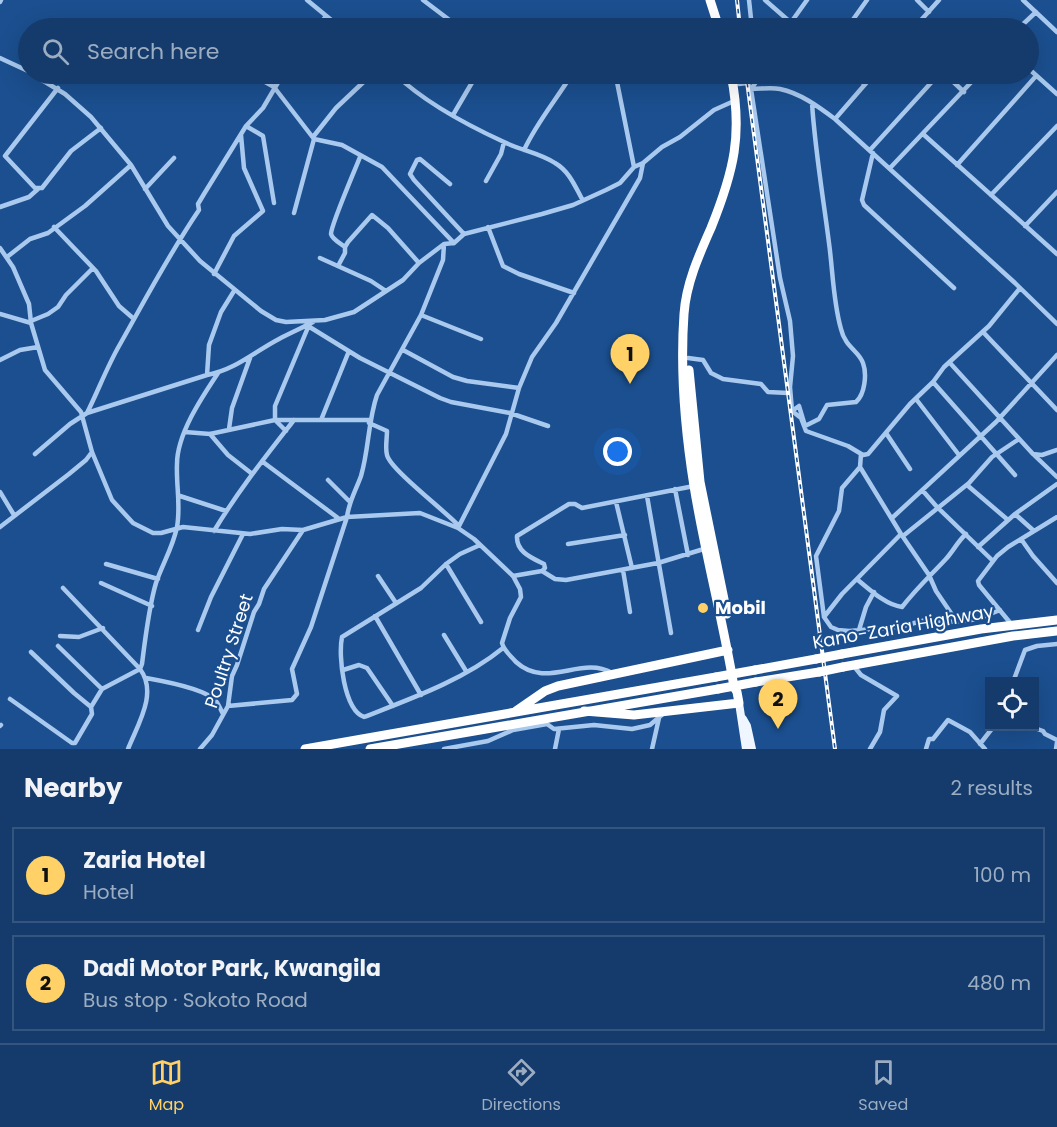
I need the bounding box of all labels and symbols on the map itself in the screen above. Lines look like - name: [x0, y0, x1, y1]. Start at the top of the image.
- pin: 1: [610, 334, 650, 384]
- your location: [603, 437, 632, 466]
- street label: Poultry Street: [198, 590, 259, 711]
- place label: Mobil: [715, 595, 766, 620]
- street label: Kano-Zaria Highway: [810, 598, 995, 655]
- marker: Mobil: [696, 601, 710, 615]
- pin: 2: [758, 680, 798, 729]

